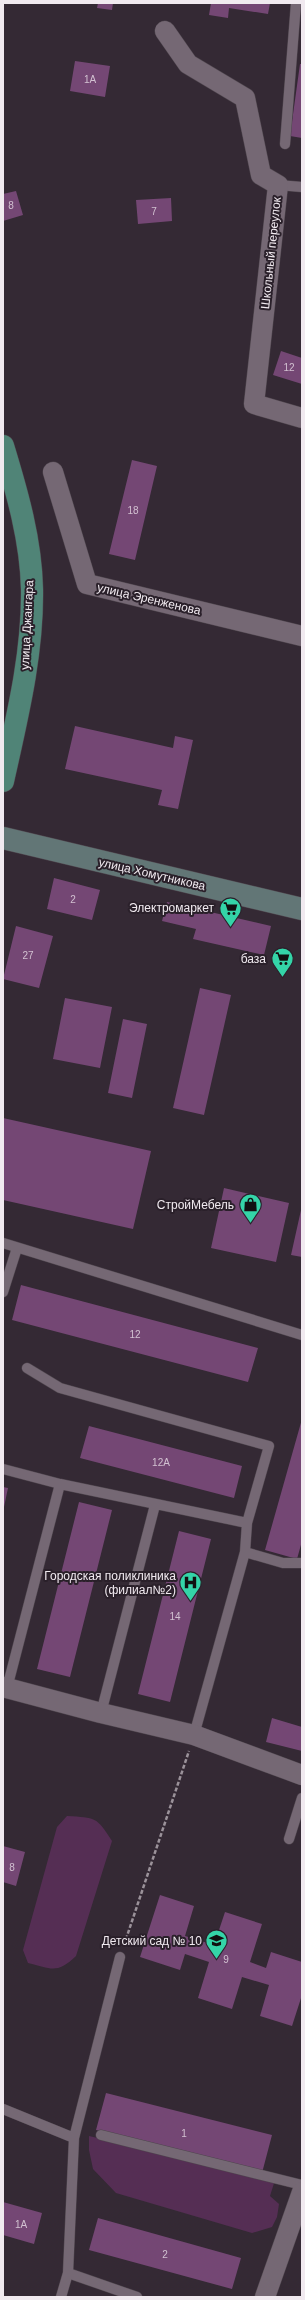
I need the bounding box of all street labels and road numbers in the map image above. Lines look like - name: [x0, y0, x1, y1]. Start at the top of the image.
- street label: Школьный переулок: [258, 196, 284, 310]
- street label: улица Джангара: [18, 579, 36, 670]
- street label: улица Эренженова: [96, 580, 202, 618]
- street label: улица Хомутникова: [97, 855, 207, 893]

